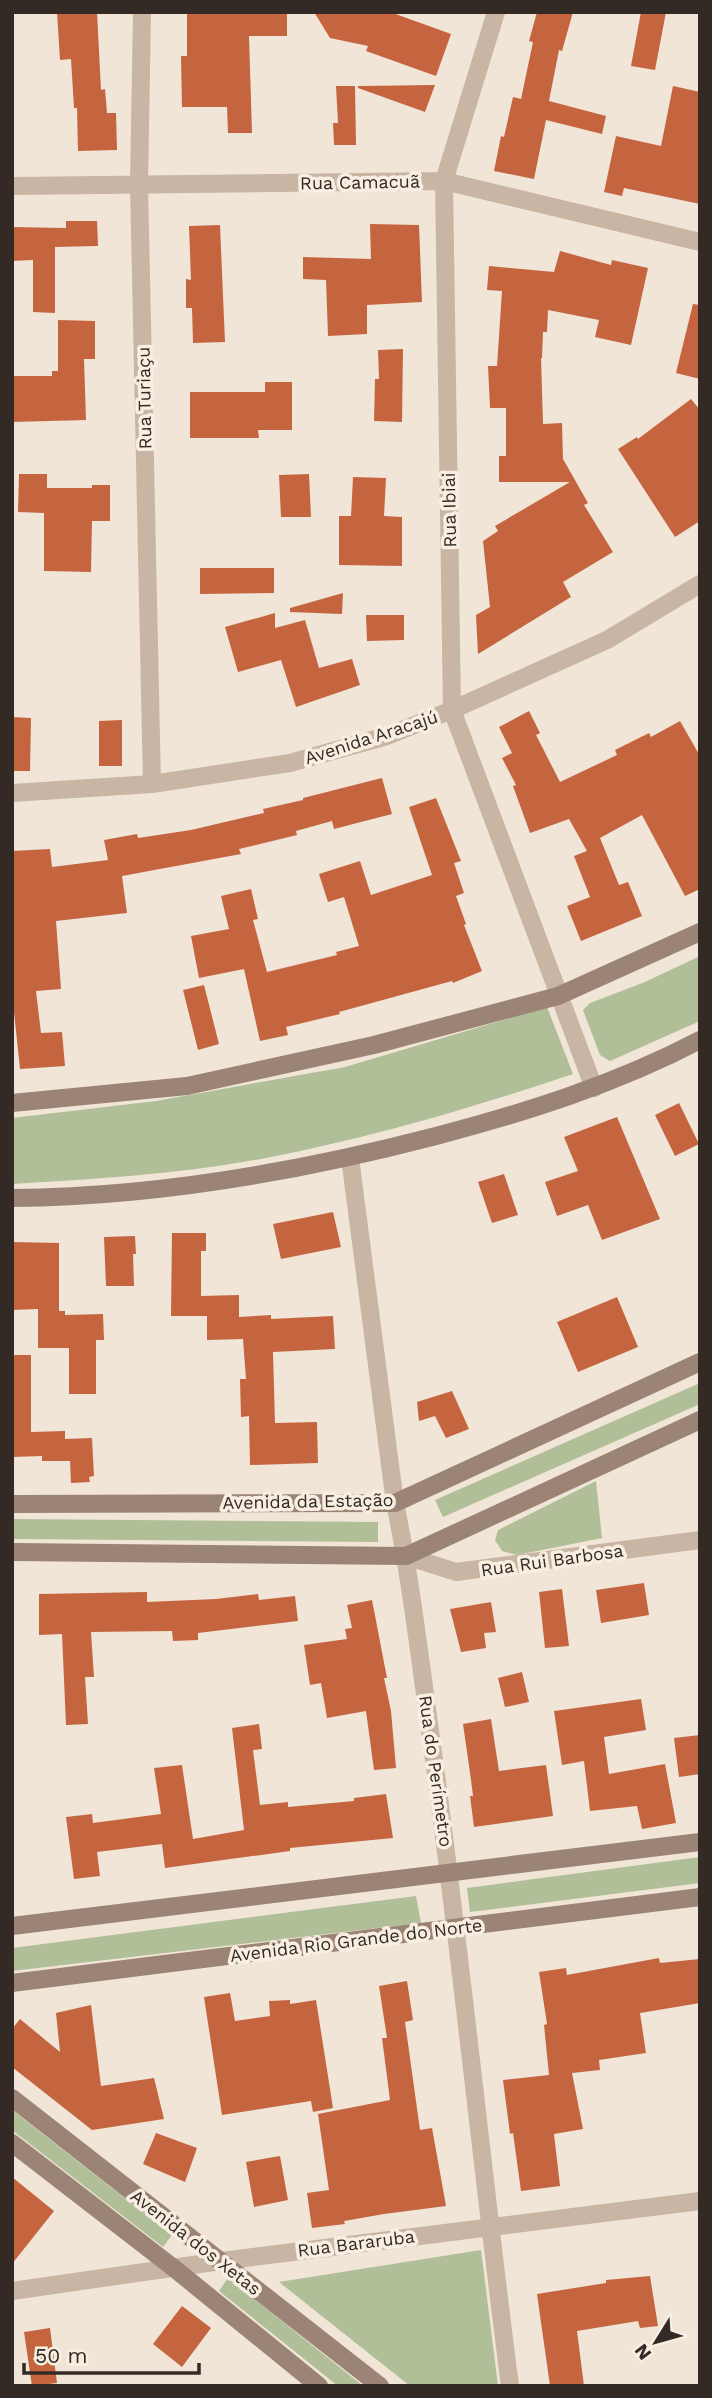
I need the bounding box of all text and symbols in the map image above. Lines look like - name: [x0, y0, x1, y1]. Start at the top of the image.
- street label: Rua Camacuã: [300, 170, 420, 194]
- street label: Rua Turiaçu: [133, 347, 155, 449]
- street label: Rua Ibiai: [438, 472, 460, 548]
- street label: Avenida Aracajú: [302, 706, 440, 768]
- street label: Avenida da Estação: [222, 1489, 394, 1513]
- street label: Rua Rui Barbosa: [479, 1540, 625, 1580]
- street label: Rua do Perímetro: [415, 1694, 457, 1848]
- street label: Avenida Rio Grande do Norte: [229, 1914, 483, 1966]
- street label: Avenida dos Xetas: [127, 2185, 265, 2299]
- street label: Rua Bararuba: [296, 2225, 416, 2261]
- north arrow: [621, 2307, 691, 2377]
- scale bar: [24, 2332, 200, 2376]
- text: N: [629, 2339, 656, 2364]
- text: 50 m: [35, 2343, 87, 2368]

